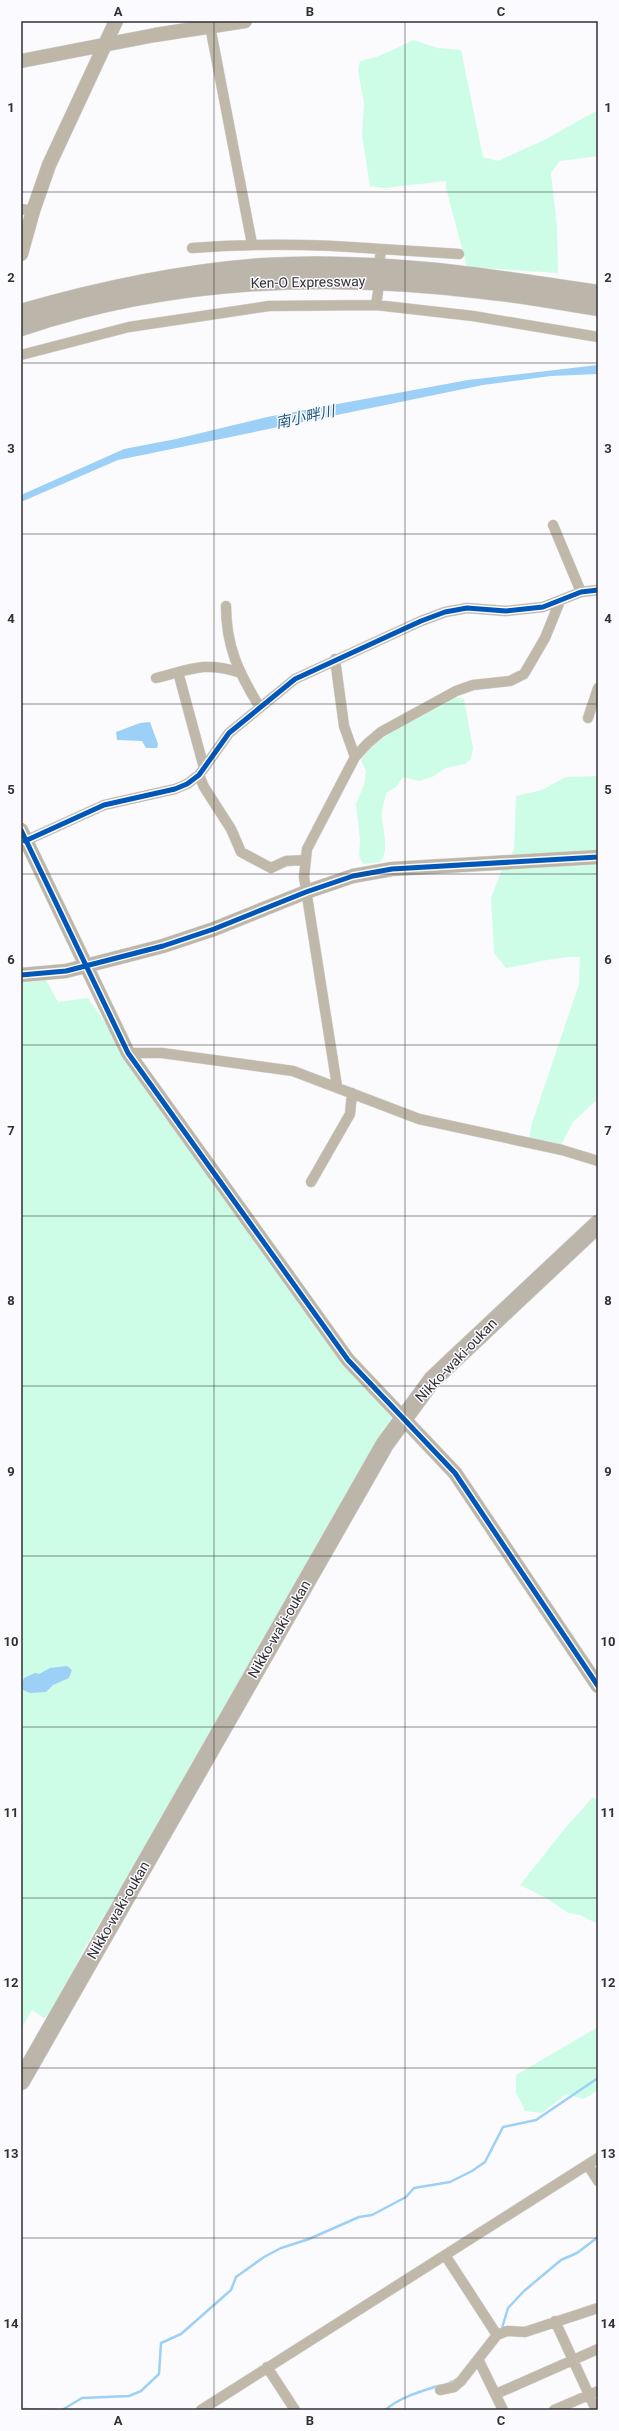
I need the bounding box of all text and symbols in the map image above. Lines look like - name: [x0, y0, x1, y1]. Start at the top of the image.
- text: A: [114, 4, 123, 19]
- text: B: [306, 4, 314, 19]
- text: C: [497, 4, 506, 19]
- text: 1: [7, 100, 15, 115]
- text: 1: [604, 100, 612, 115]
- text: 2: [7, 270, 15, 285]
- text: 2: [604, 270, 612, 285]
- street label: Ken-O Expressway: [251, 273, 366, 291]
- water label: 南小畔川: [274, 402, 338, 432]
- text: 3: [7, 441, 15, 456]
- text: 3: [604, 441, 612, 456]
- text: 4: [7, 611, 15, 626]
- text: 4: [604, 611, 612, 626]
- text: 5: [7, 782, 15, 797]
- text: 5: [604, 782, 612, 797]
- text: 6: [7, 952, 15, 967]
- text: 6: [604, 952, 612, 967]
- text: 7: [7, 1123, 15, 1138]
- text: 7: [604, 1123, 612, 1138]
- text: 8: [7, 1293, 15, 1308]
- text: 8: [604, 1293, 612, 1308]
- street label: Nikko-waki-oukan: [412, 1315, 500, 1405]
- text: 9: [7, 1464, 15, 1479]
- text: 9: [604, 1464, 612, 1479]
- street label: Nikko-waki-oukan: [245, 1577, 313, 1681]
- text: 10: [4, 1634, 18, 1649]
- text: 10: [601, 1634, 615, 1649]
- text: 11: [4, 1805, 18, 1820]
- text: 11: [601, 1805, 615, 1820]
- street label: Nikko-waki-oukan: [84, 1858, 152, 1962]
- text: 12: [4, 1975, 18, 1990]
- text: 12: [601, 1975, 615, 1990]
- text: 13: [4, 2146, 18, 2161]
- text: 13: [601, 2146, 615, 2161]
- text: 14: [4, 2316, 19, 2331]
- text: 14: [601, 2316, 616, 2331]
- text: A: [114, 2413, 123, 2428]
- text: B: [306, 2413, 314, 2428]
- text: C: [497, 2413, 506, 2428]

